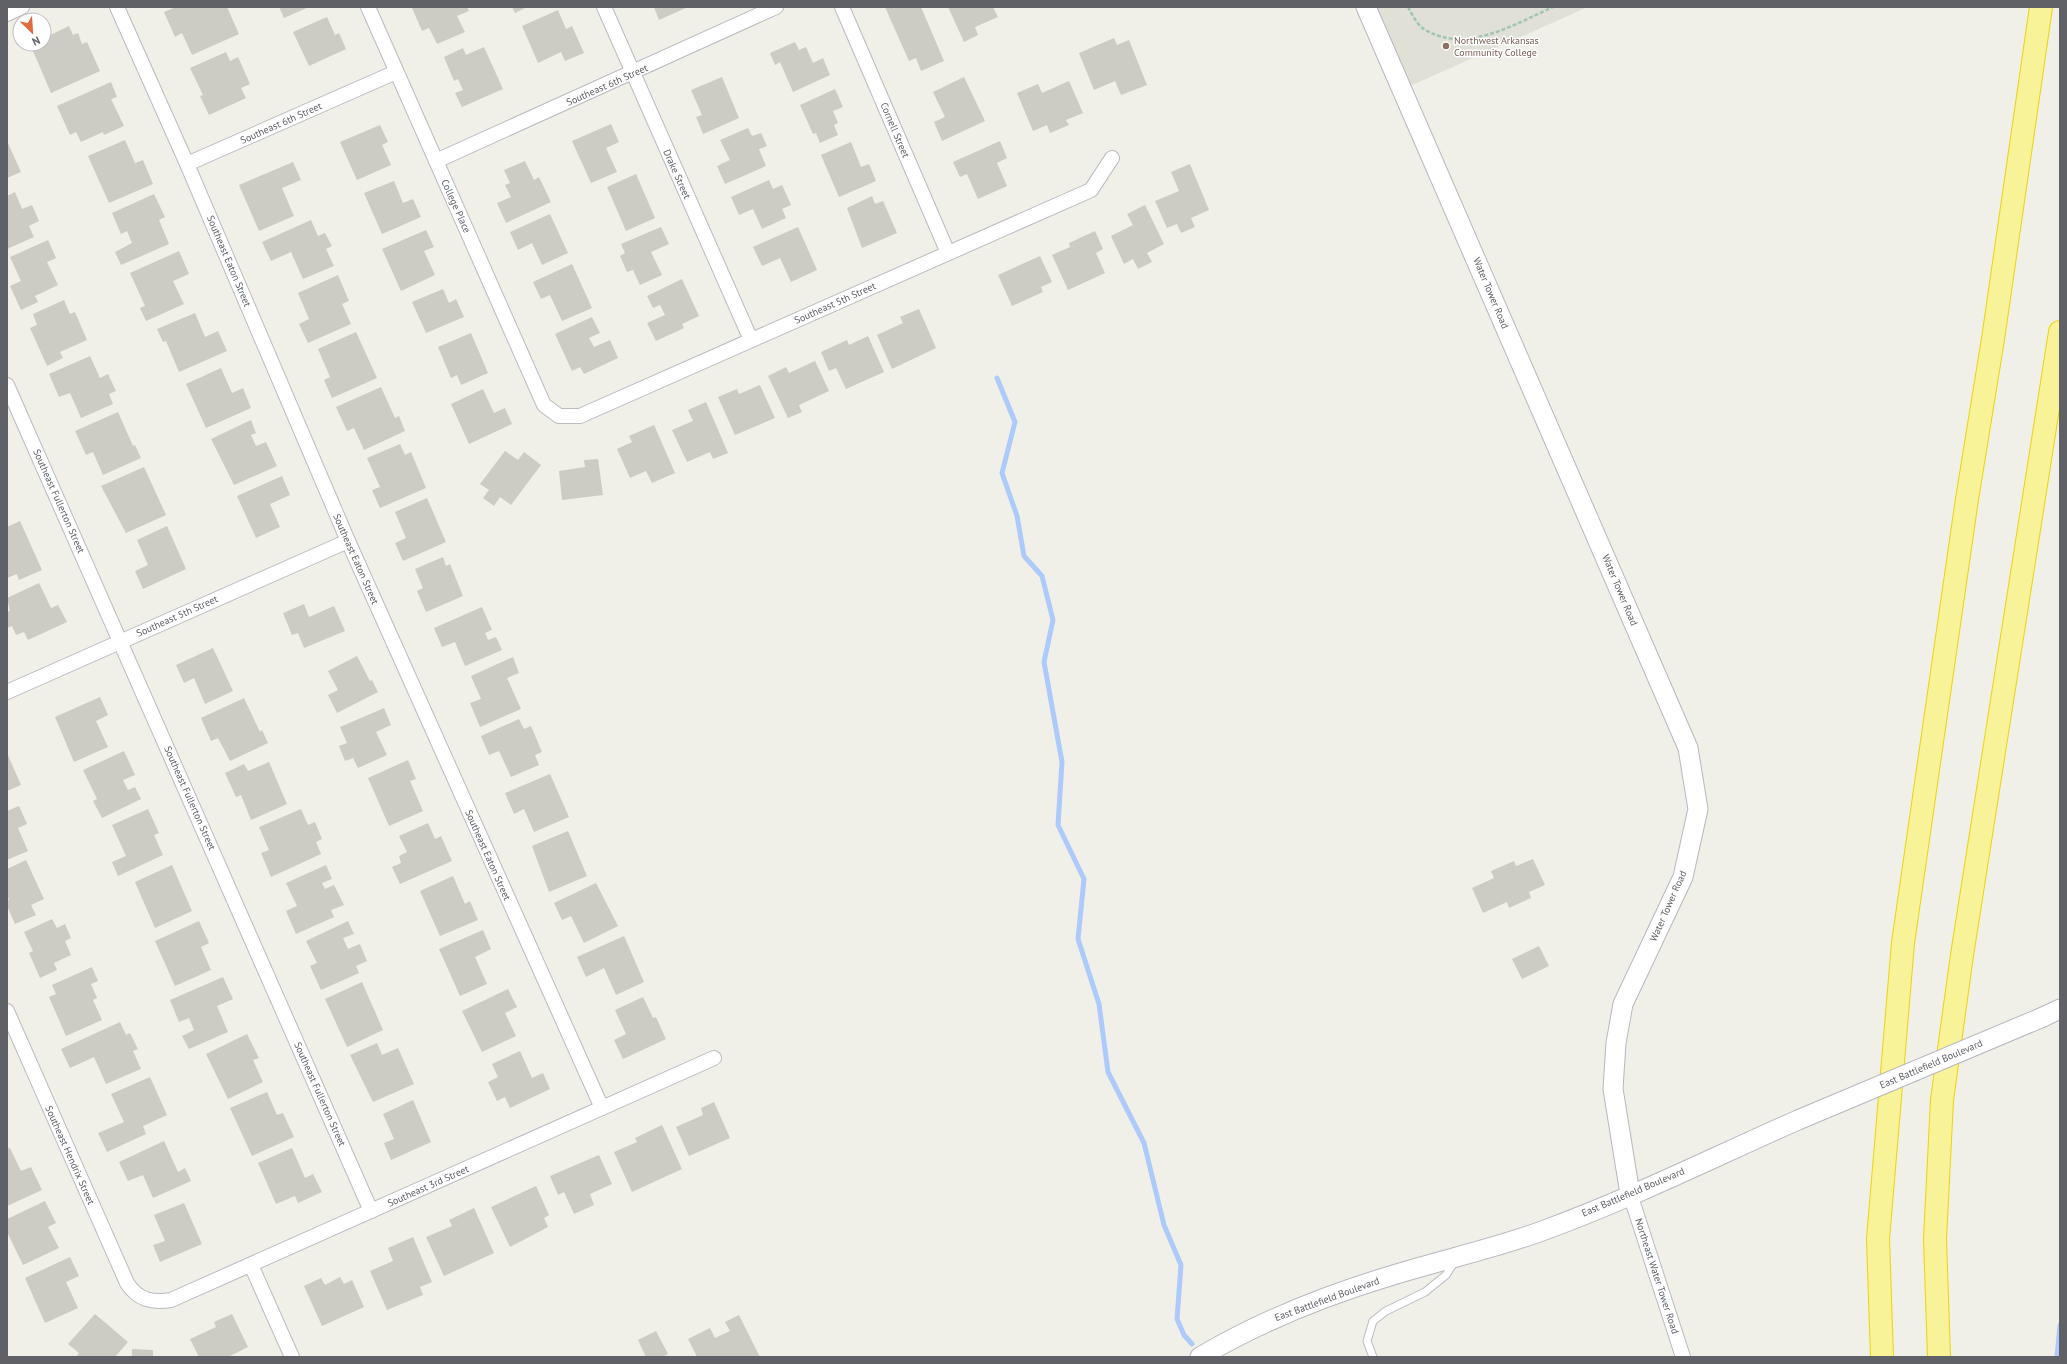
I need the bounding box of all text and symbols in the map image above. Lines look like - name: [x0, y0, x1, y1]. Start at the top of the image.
- north arrow: [12, 12, 52, 52]
- text: N: [30, 33, 42, 49]
- place label: Northwest Arkansas Community College: [1454, 34, 1539, 59]
- marker: Northwest Arkansas Community College: [1441, 41, 1451, 51]
- street label: Southeast 6th Street: [564, 61, 650, 109]
- street label: Southeast 6th Street: [238, 99, 324, 147]
- street label: Cornell Street: [878, 100, 913, 160]
- street label: Drake Street: [660, 147, 694, 201]
- street label: College Place: [438, 177, 474, 235]
- street label: Southeast Eaton Street: [204, 213, 254, 309]
- street label: Water Tower Road: [1470, 255, 1512, 331]
- street label: Southeast 5th Street: [792, 279, 878, 327]
- street label: Southeast Fullerton Street: [30, 447, 88, 556]
- street label: Southeast Eaton Street: [330, 512, 382, 607]
- street label: Water Tower Road: [1599, 552, 1641, 628]
- street label: Southeast 5th Street: [134, 592, 220, 640]
- street label: Southeast Fullerton Street: [161, 744, 219, 853]
- street label: Southeast Eaton Street: [462, 808, 514, 903]
- street label: Water Tower Road: [1647, 869, 1689, 943]
- street label: East Battlefield Boulevard: [1878, 1036, 1984, 1092]
- street label: Southeast Fullerton Street: [291, 1040, 349, 1149]
- street label: Southeast Hendrix Street: [42, 1103, 98, 1207]
- street label: Southeast 3rd Street: [385, 1162, 471, 1210]
- street label: East Battlefield Boulevard: [1580, 1164, 1686, 1220]
- street label: Northeast Water Tower Road: [1632, 1217, 1682, 1335]
- street label: East Battlefield Boulevard: [1273, 1274, 1381, 1324]

